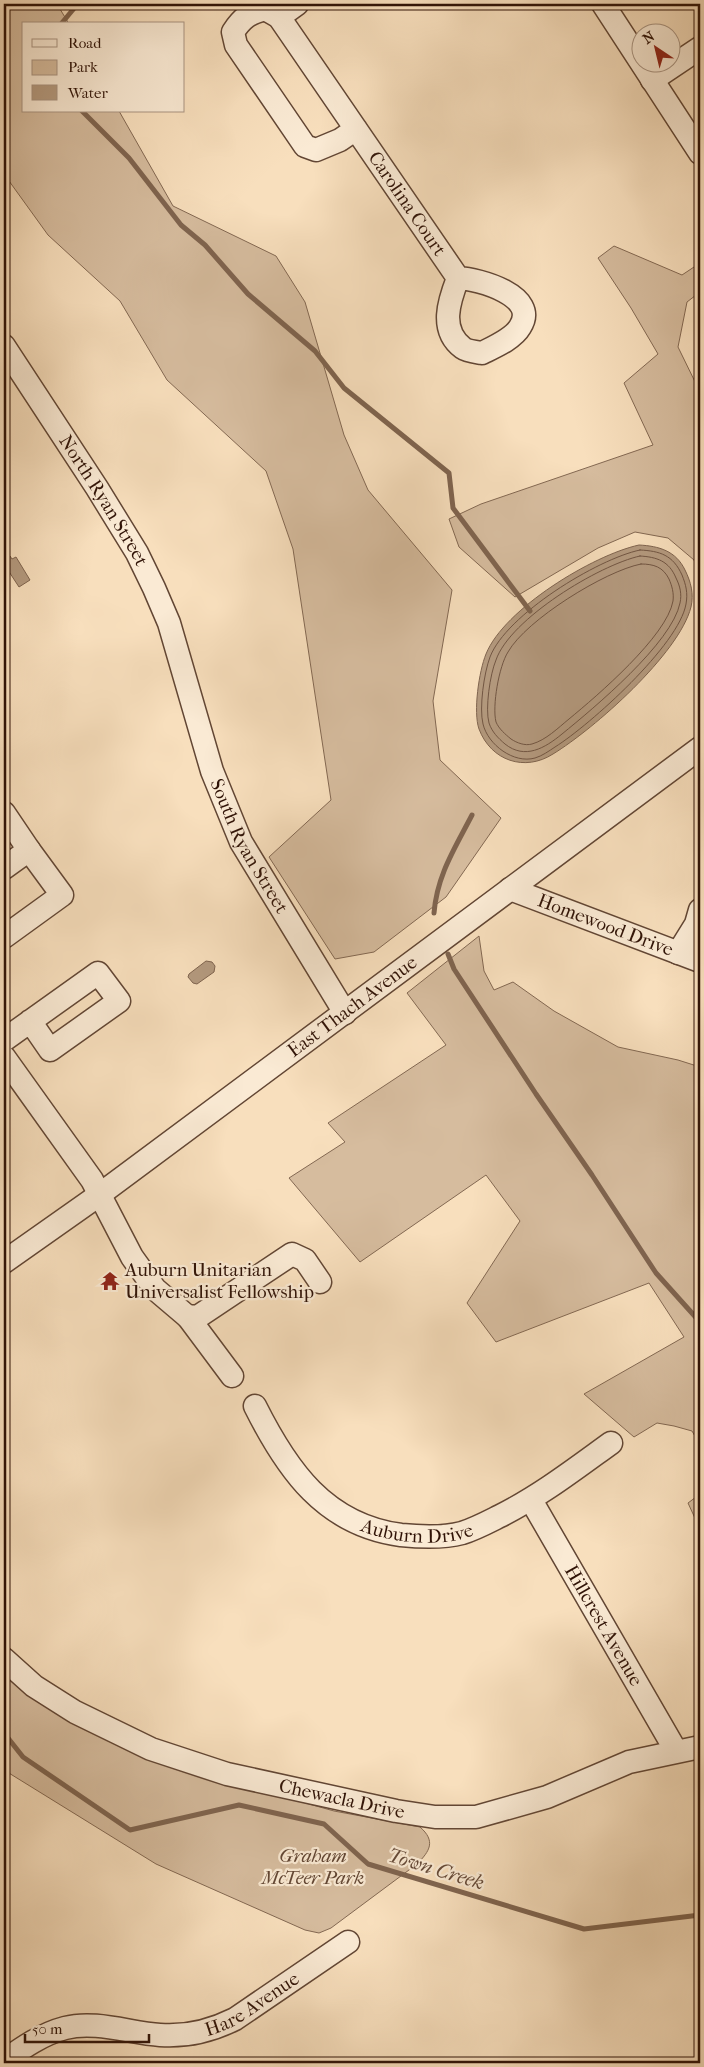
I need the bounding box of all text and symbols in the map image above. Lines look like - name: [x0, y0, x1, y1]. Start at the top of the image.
- legend: [22, 22, 185, 112]
- north arrow: [632, 22, 682, 72]
- text: N: [640, 28, 658, 48]
- text: Road: [68, 34, 102, 52]
- text: Park: [68, 58, 98, 76]
- text: Water: [67, 84, 108, 102]
- street label: Carolina Court: [364, 147, 451, 260]
- street label: North Ryan Street: [54, 431, 153, 570]
- street label: South Ryan Street: [205, 776, 293, 917]
- street label: Homewood Drive: [534, 889, 676, 961]
- street label: East Thach Avenue: [283, 951, 421, 1062]
- place label: Auburn Unitarian Universalist Fellowship: [124, 1259, 314, 1303]
- temple icon: Auburn Unitarian Universalist Fellowship: [99, 1270, 121, 1292]
- street label: Auburn Drive: [357, 1514, 476, 1548]
- street label: Hillcrest Avenue: [560, 1561, 647, 1690]
- street label: Chewacla Drive: [277, 1775, 406, 1823]
- water label: Town Creek: [385, 1843, 487, 1895]
- park label: Graham McTeer Park: [260, 1845, 364, 1889]
- street label: Hare Avenue: [202, 1968, 303, 2041]
- scale bar: [25, 2012, 149, 2044]
- text: 50 m: [32, 2020, 63, 2038]

